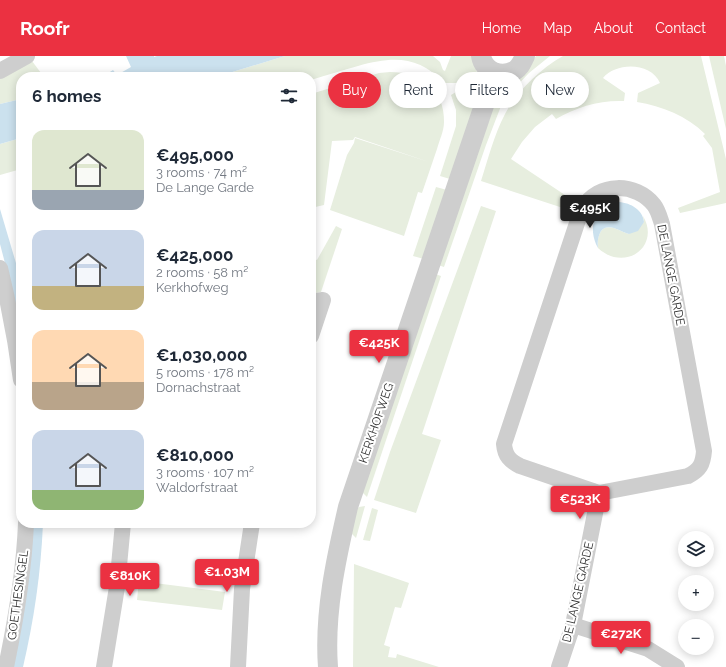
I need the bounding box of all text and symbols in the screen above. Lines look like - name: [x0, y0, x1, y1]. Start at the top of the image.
- text: Roofr: [20, 17, 70, 39]
- text: Home: [482, 20, 521, 36]
- text: Map: [543, 20, 572, 36]
- text: About: [594, 20, 633, 36]
- text: Contact: [655, 20, 706, 36]
- chip: Buy: [328, 72, 381, 108]
- chip: Rent: [389, 72, 447, 108]
- chip: Filters: [455, 72, 523, 108]
- chip: New: [531, 72, 589, 108]
- icon: filters: [278, 85, 300, 107]
- text: 6 homes: [32, 86, 101, 106]
- text: €495,000: [156, 145, 234, 165]
- icon: home: [64, 146, 112, 194]
- text: 3 rooms · 74 m²: [156, 165, 247, 180]
- text: De Lange Garde: [156, 180, 254, 195]
- pin: €495K: [562, 195, 618, 229]
- text: €495K: [569, 200, 611, 215]
- street label: DE LANGE GARDE: [654, 223, 688, 327]
- text: €425,000: [156, 245, 234, 265]
- icon: home: [64, 246, 112, 294]
- text: 2 rooms · 58 m²: [156, 265, 248, 280]
- text: Kerkhofweg: [156, 280, 229, 295]
- pin: €425K: [351, 330, 407, 364]
- text: €425K: [358, 335, 400, 350]
- text: €1,030,000: [156, 345, 248, 365]
- icon: home: [64, 346, 112, 394]
- text: 5 rooms · 178 m²: [156, 365, 254, 380]
- text: Dornachstraat: [156, 380, 241, 395]
- street label: KERKHOFWEG: [356, 381, 396, 465]
- text: €810,000: [156, 445, 234, 465]
- icon: home: [64, 446, 112, 494]
- text: 3 rooms · 107 m²: [156, 465, 254, 480]
- text: Waldorfstraat: [156, 480, 238, 495]
- pin: €523K: [552, 486, 608, 520]
- text: €523K: [560, 491, 600, 506]
- map controls: [678, 531, 714, 655]
- button: layers: [678, 531, 714, 567]
- street label: DE LANGE GARDE: [560, 540, 596, 644]
- street label: GOETHESINGEL: [5, 549, 31, 641]
- pin: €1.03M: [194, 559, 260, 593]
- pin: €810K: [102, 563, 158, 597]
- text: €1.03M: [204, 564, 250, 579]
- text: €810K: [109, 568, 151, 583]
- button: +: [678, 575, 714, 611]
- button: −: [678, 619, 714, 655]
- pin: €272K: [593, 621, 649, 655]
- text: €272K: [600, 626, 642, 641]

